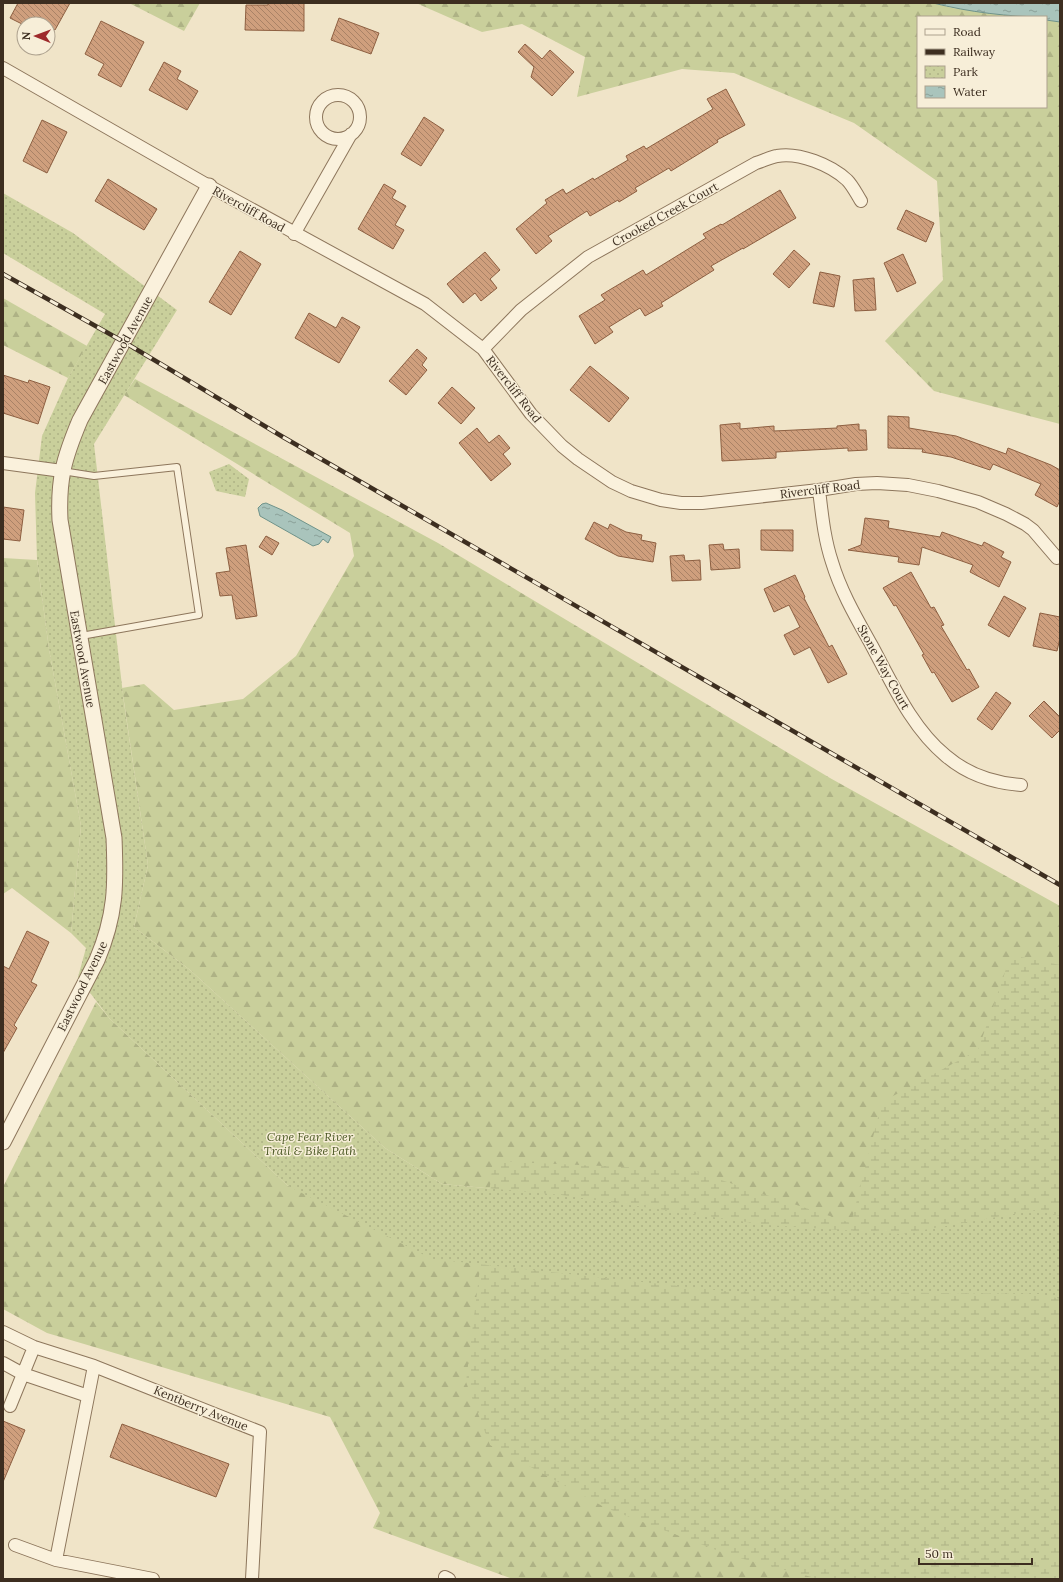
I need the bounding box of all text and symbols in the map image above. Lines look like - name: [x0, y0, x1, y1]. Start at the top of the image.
- north arrow: [16, 16, 56, 56]
- legend: [917, 16, 1047, 108]
- text: Road: [953, 24, 981, 39]
- text: N: [19, 31, 33, 40]
- text: Railway: [953, 44, 996, 59]
- text: Park: [953, 64, 979, 79]
- text: Water: [953, 84, 988, 99]
- street label: Crooked Creek Court: [609, 178, 721, 249]
- street label: Rivercliff Road: [210, 183, 288, 235]
- street label: Eastwood Avenue: [95, 293, 156, 387]
- street label: Rivercliff Road: [483, 353, 545, 425]
- street label: Rivercliff Road: [779, 477, 861, 501]
- street label: Eastwood Avenue: [67, 609, 99, 709]
- street label: Stone Way Court: [854, 622, 914, 712]
- street label: Eastwood Avenue: [54, 938, 111, 1034]
- park label: Cape Fear River Trail & Bike Path: [264, 1129, 356, 1158]
- street label: Kentberry Avenue: [152, 1382, 251, 1434]
- scale bar: [919, 1540, 1032, 1566]
- text: 50 m: [925, 1546, 953, 1561]

